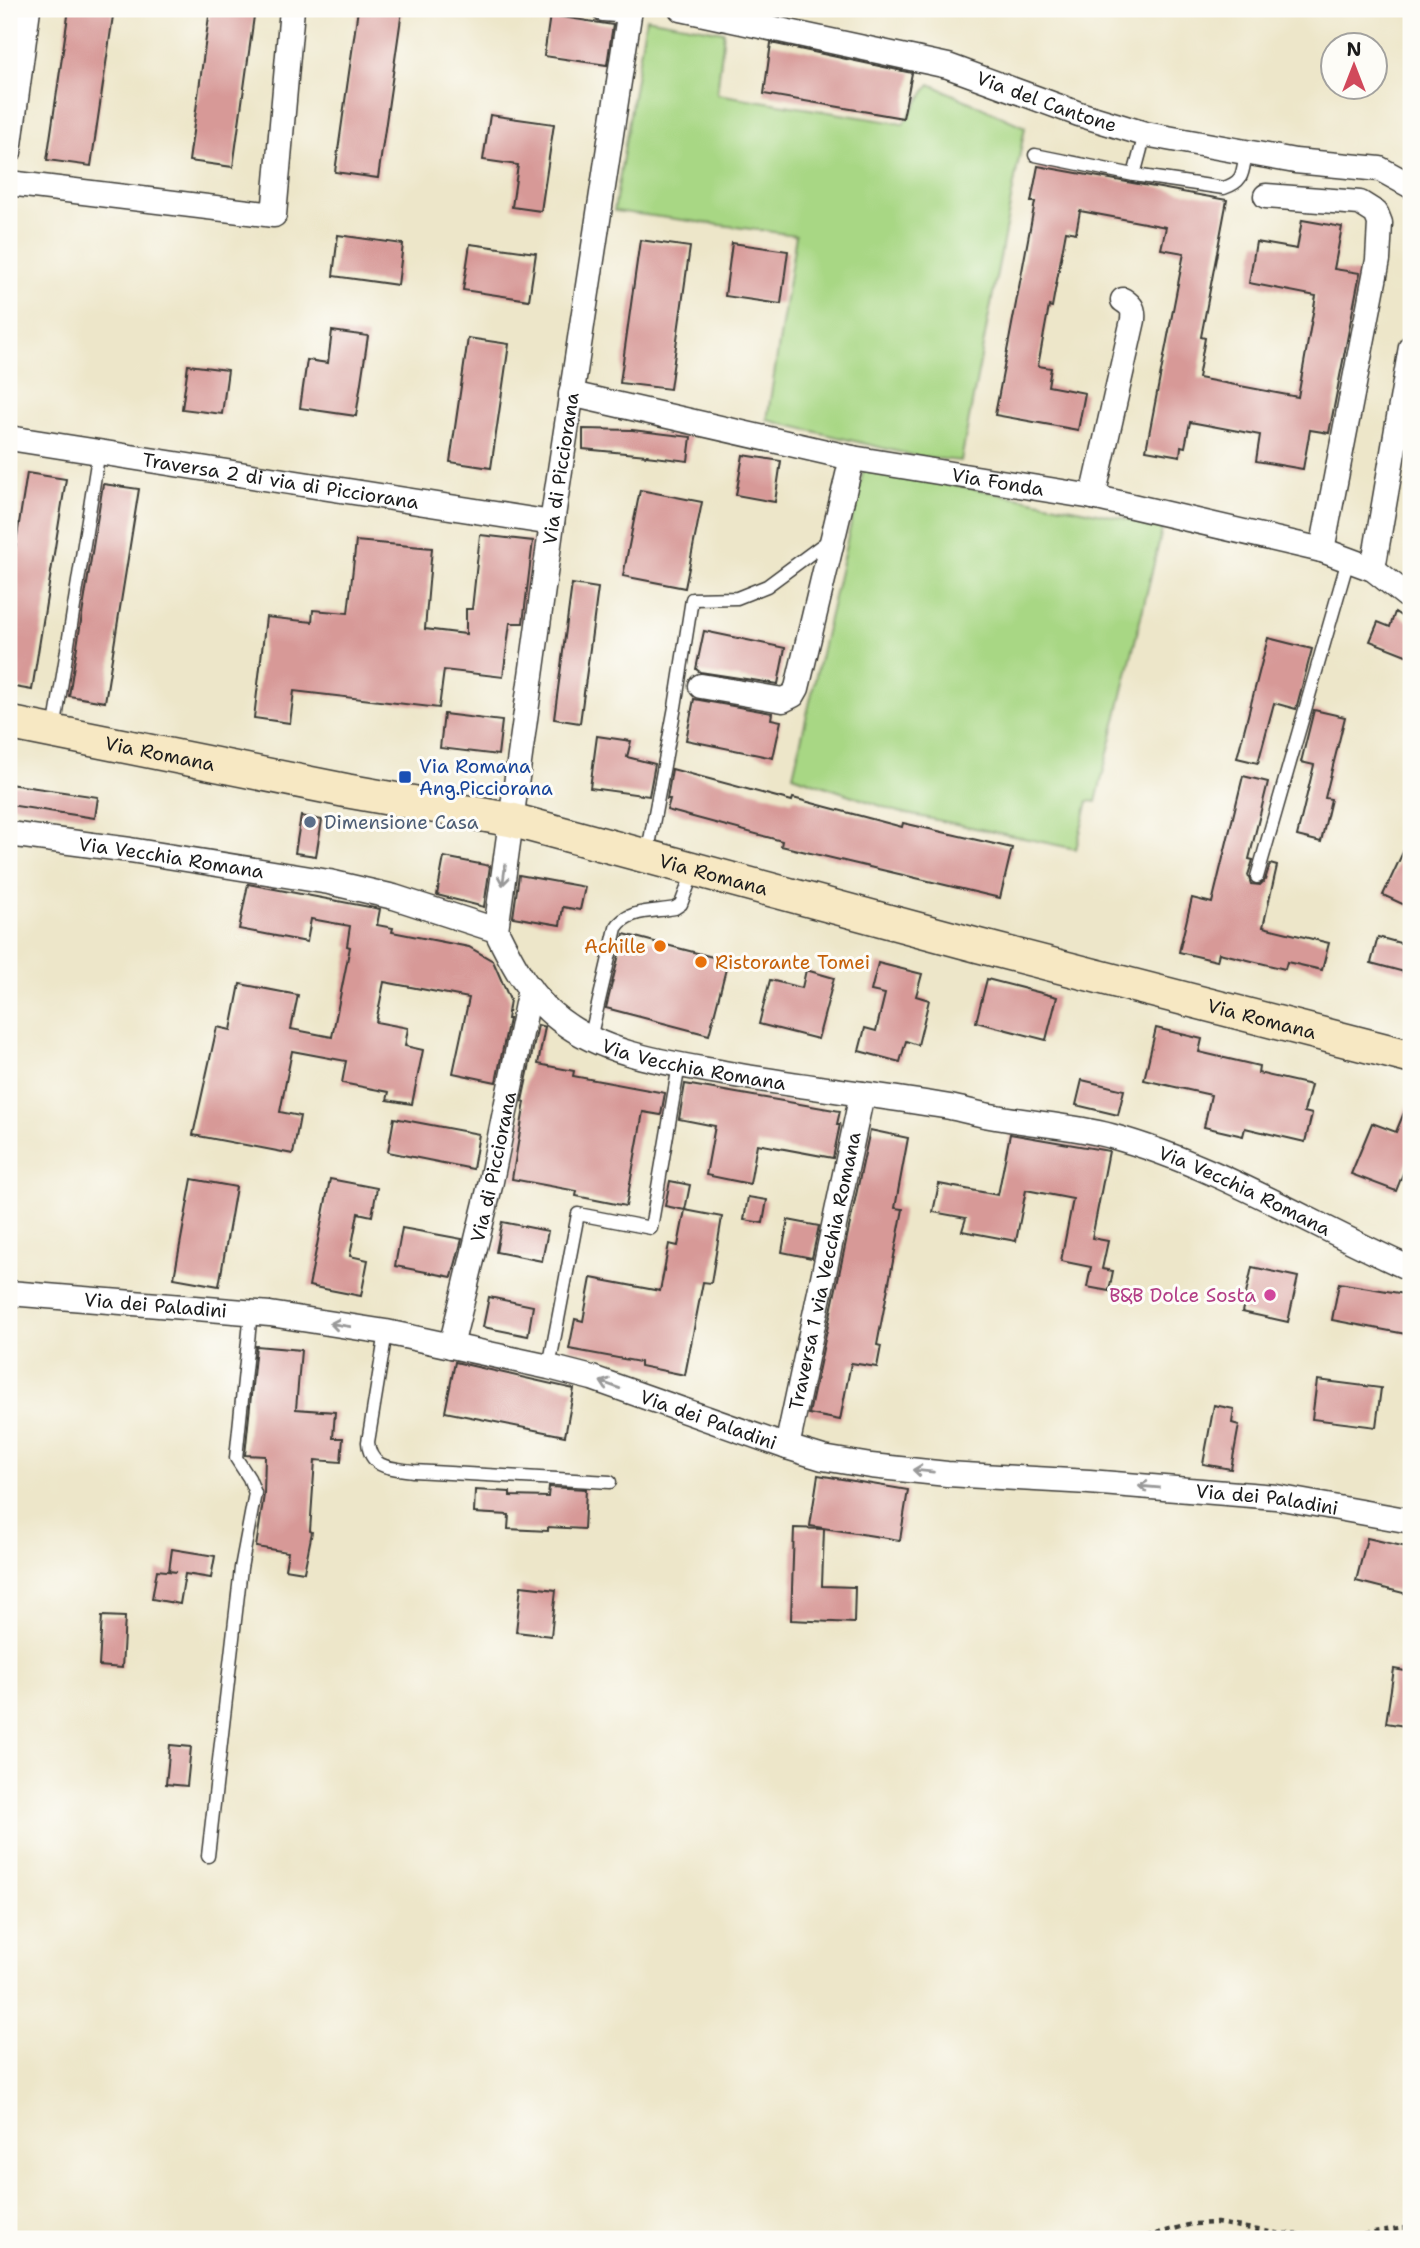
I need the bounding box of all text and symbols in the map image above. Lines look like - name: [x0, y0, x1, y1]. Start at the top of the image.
- north arrow: [1318, 32, 1388, 102]
- text: N: [1346, 37, 1362, 62]
- street label: Via del Cantone: [973, 65, 1120, 137]
- street label: Via di Picciorana: [537, 390, 584, 546]
- street label: Traversa 2 di via di Picciorana: [141, 447, 421, 515]
- street label: Via Fonda: [950, 462, 1046, 501]
- street label: Via Romana: [103, 730, 217, 777]
- place label: Via Romana Ang.Picciorana: [419, 754, 553, 801]
- marker: Via Romana Ang.Picciorana: [397, 769, 413, 785]
- place label: Dimensione Casa: [324, 810, 479, 835]
- marker: Dimensione Casa: [302, 814, 318, 830]
- street label: Via Vecchia Romana: [77, 831, 266, 884]
- street label: Via Romana: [656, 848, 771, 901]
- one-way arrow: [497, 863, 510, 886]
- place label: Achille: [584, 934, 646, 959]
- marker: Achille: [652, 938, 668, 954]
- place label: Ristorante Tomei: [715, 950, 870, 975]
- marker: Ristorante Tomei: [693, 954, 709, 970]
- street label: Via Romana: [1205, 993, 1319, 1045]
- street label: Via Vecchia Romana: [598, 1033, 788, 1096]
- street label: Via di Picciorana: [464, 1089, 521, 1245]
- street label: Traversa 1 via Vecchia Romana: [783, 1129, 866, 1412]
- street label: Via Vecchia Romana: [1155, 1140, 1335, 1241]
- place label: B&B Dolce Sosta: [1109, 1283, 1256, 1308]
- street label: Via dei Paladini: [83, 1287, 228, 1323]
- marker: B&B Dolce Sosta: [1262, 1287, 1278, 1303]
- one-way arrow: [330, 1318, 352, 1331]
- one-way arrow: [600, 1378, 622, 1390]
- street label: Via dei Paladini: [637, 1384, 780, 1455]
- one-way arrow: [912, 1464, 934, 1477]
- street label: Via dei Paladini: [1195, 1478, 1340, 1520]
- one-way arrow: [1139, 1480, 1161, 1493]

